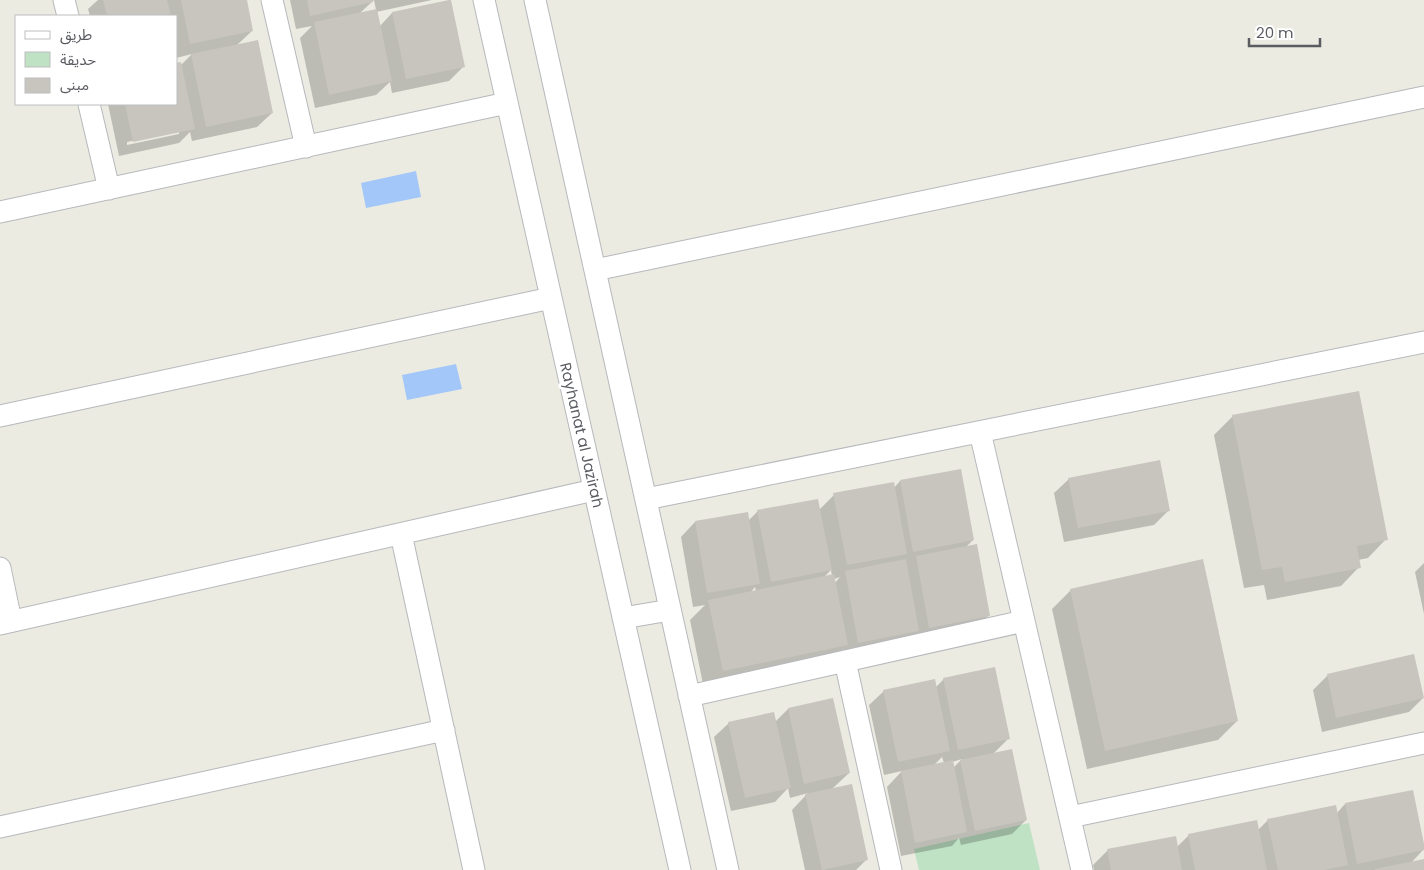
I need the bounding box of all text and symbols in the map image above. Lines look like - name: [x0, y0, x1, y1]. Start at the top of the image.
- legend: [15, 15, 178, 105]
- scale bar: [1249, 15, 1320, 47]
- text: 20 m: [1256, 22, 1294, 43]
- text: طريق: [60, 24, 92, 45]
- text: حديقة: [60, 49, 96, 70]
- text: مبنى: [60, 74, 89, 95]
- street label: Rayhanat al Jazirah: [555, 360, 609, 510]

